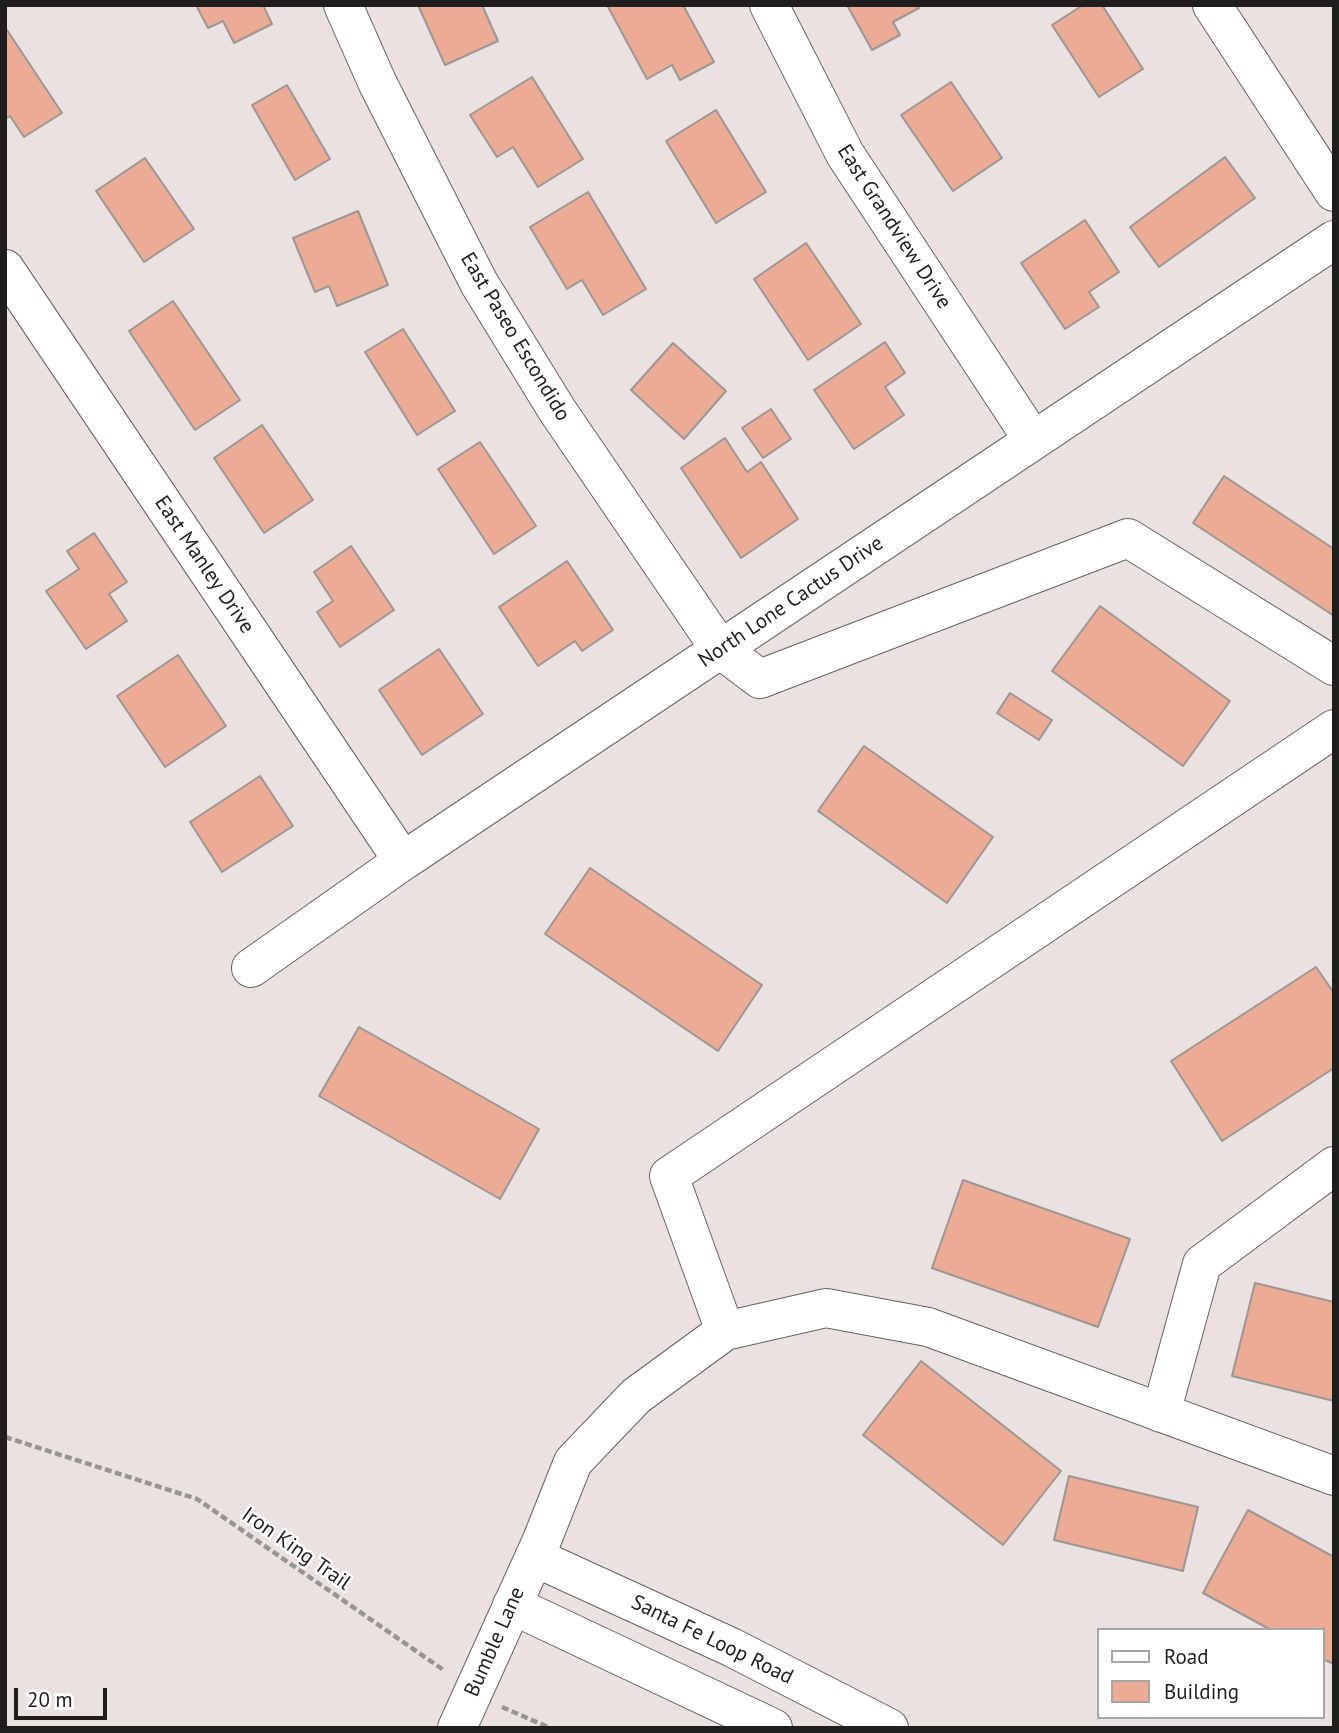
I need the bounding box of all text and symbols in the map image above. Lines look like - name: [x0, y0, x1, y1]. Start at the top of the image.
- street label: East Grandview Drive: [831, 140, 957, 314]
- street label: East Paseo Escondido: [455, 248, 575, 426]
- street label: East Manley Drive: [149, 491, 259, 639]
- street label: North Lone Cactus Drive: [694, 531, 888, 673]
- street label: Iron King Trail: [237, 1502, 355, 1596]
- street label: Bumble Lane: [460, 1583, 530, 1701]
- street label: Santa Fe Loop Road: [627, 1590, 797, 1690]
- legend: [1098, 1628, 1325, 1719]
- text: Road: [1164, 1643, 1208, 1670]
- scale bar: [18, 1674, 110, 1718]
- text: Building: [1164, 1678, 1239, 1705]
- text: 20 m: [27, 1686, 73, 1713]

